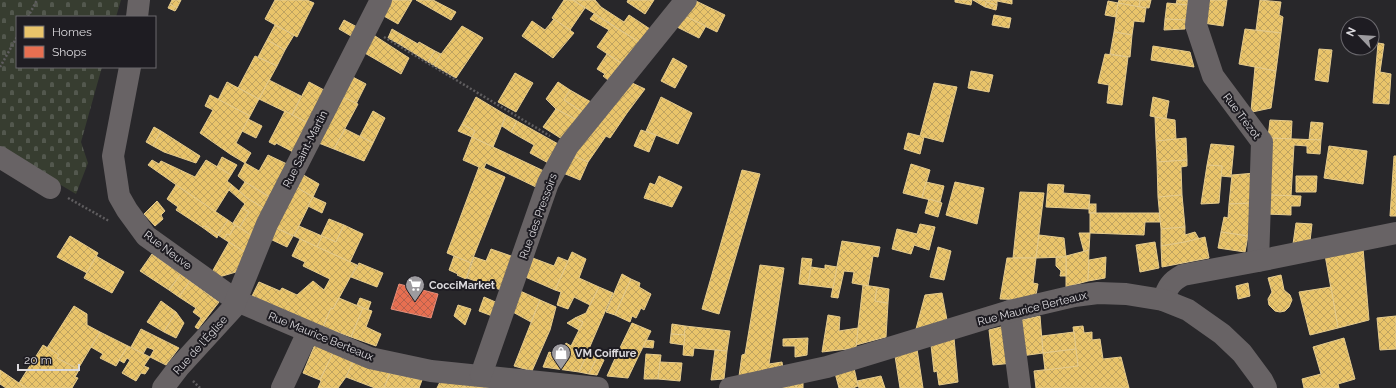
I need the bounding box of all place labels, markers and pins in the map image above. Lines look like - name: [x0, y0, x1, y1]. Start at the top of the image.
- supermarket icon: CocciMarket: [404, 274, 426, 302]
- place label: CocciMarket: [429, 279, 496, 292]
- shop icon: VM Coiffure: [550, 342, 572, 370]
- place label: VM Coiffure: [575, 347, 637, 360]

